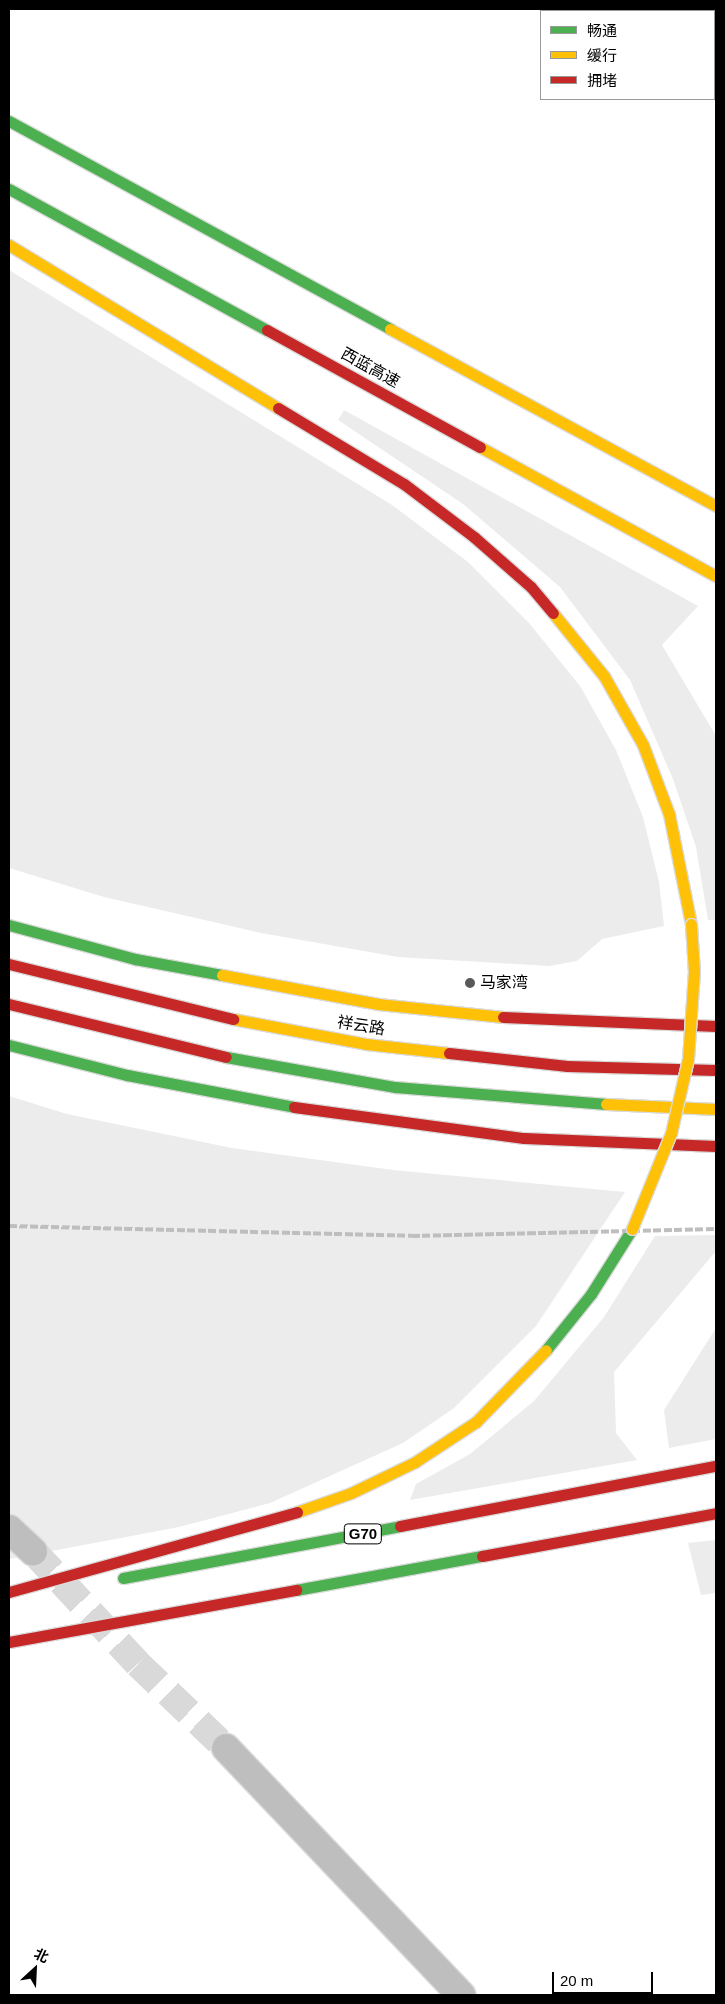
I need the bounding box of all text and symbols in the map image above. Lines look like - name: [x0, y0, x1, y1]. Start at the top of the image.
- legend: [540, 10, 715, 100]
- text: 畅通: [587, 22, 617, 39]
- text: 缓行: [587, 47, 617, 64]
- text: 拥堵: [587, 72, 617, 89]
- street label: 西蓝高速: [337, 344, 403, 392]
- place label: 马家湾: [480, 973, 528, 993]
- marker: 马家湾: [464, 977, 476, 989]
- street label: 祥云路: [336, 1013, 386, 1039]
- road number: G70: [343, 1522, 383, 1546]
- north arrow: [10, 1944, 60, 1994]
- text: 北: [32, 1945, 51, 1966]
- scale bar: [555, 1962, 656, 1994]
- text: 20 m: [560, 1972, 593, 1989]

